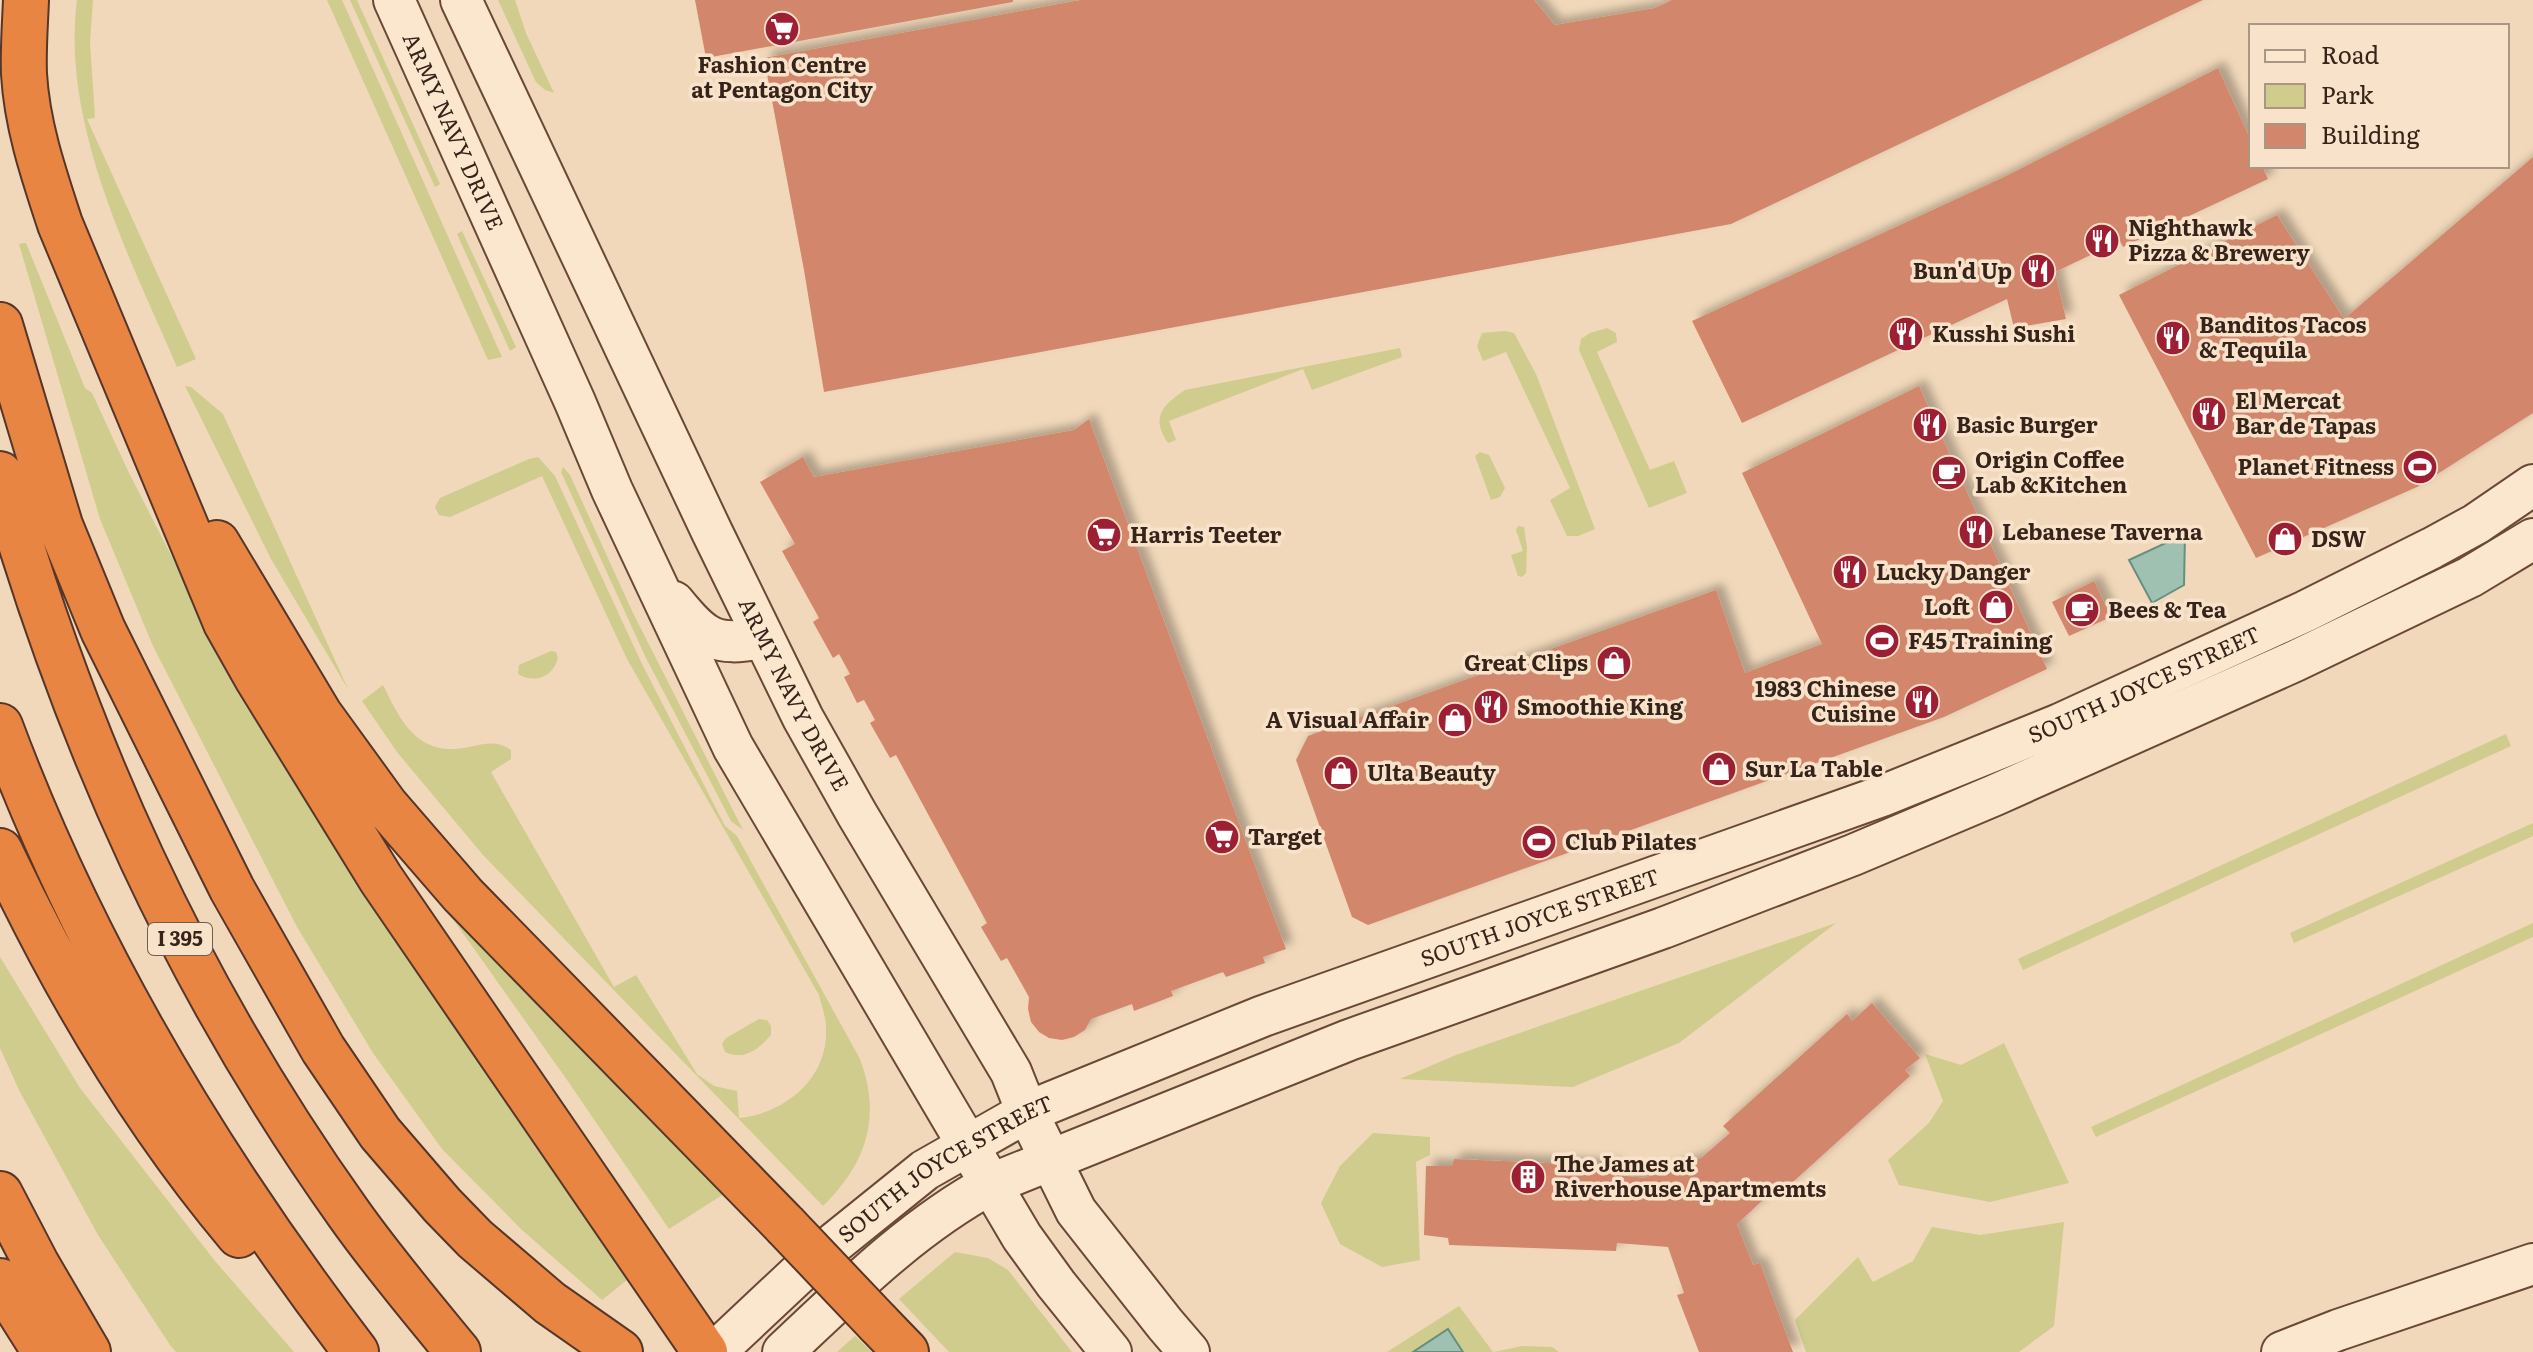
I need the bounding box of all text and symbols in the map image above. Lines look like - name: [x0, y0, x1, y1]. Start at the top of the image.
- supermarket icon: Fashion Centre at Pentagon City: [763, 10, 801, 48]
- legend: [2249, 24, 2509, 168]
- street label: ARMY NAVY DRIVE: [396, 26, 513, 235]
- text: Road: [2321, 36, 2380, 71]
- place label: Fashion Centre at Pentagon City: [691, 47, 873, 105]
- text: Park: [2321, 76, 2374, 111]
- text: Building: [2321, 116, 2420, 151]
- place label: Nighthawk Pizza & Brewery: [2128, 210, 2310, 268]
- restaurant icon: Nighthawk Pizza & Brewery: [2083, 222, 2121, 260]
- restaurant icon: Bun'd Up: [2019, 252, 2057, 290]
- place label: Bun'd Up: [1913, 253, 2012, 286]
- place label: Banditos Tacos & Tequila: [2199, 307, 2367, 365]
- restaurant icon: Kusshi Sushi: [1887, 315, 1925, 353]
- place label: Kusshi Sushi: [1932, 316, 2075, 349]
- restaurant icon: Banditos Tacos & Tequila: [2154, 319, 2192, 357]
- place label: El Mercat Bar de Tapas: [2235, 383, 2376, 441]
- restaurant icon: El Mercat Bar de Tapas: [2190, 395, 2228, 433]
- restaurant icon: Basic Burger: [1911, 406, 1949, 444]
- place label: Basic Burger: [1956, 407, 2098, 440]
- place label: Origin Coffee Lab &Kitchen: [1975, 442, 2127, 500]
- sports icon: Planet Fitness: [2401, 448, 2439, 486]
- place label: Planet Fitness: [2238, 449, 2394, 482]
- cafe icon: Origin Coffee Lab &Kitchen: [1930, 454, 1968, 492]
- restaurant icon: Lebanese Taverna: [1957, 513, 1995, 551]
- place label: Lebanese Taverna: [2002, 514, 2203, 547]
- supermarket icon: Harris Teeter: [1085, 516, 1123, 554]
- place label: Harris Teeter: [1130, 517, 1282, 550]
- shop icon: DSW: [2266, 520, 2304, 558]
- place label: DSW: [2311, 521, 2366, 554]
- restaurant icon: Lucky Danger: [1831, 553, 1869, 591]
- place label: Lucky Danger: [1876, 554, 2031, 587]
- shop icon: Loft: [1977, 588, 2015, 626]
- place label: Loft: [1924, 589, 1970, 622]
- street label: ARMY NAVY DRIVE: [731, 591, 859, 796]
- cafe icon: Bees & Tea: [2063, 591, 2101, 629]
- place label: Bees & Tea: [2108, 592, 2227, 625]
- street label: SOUTH JOYCE STREET: [2023, 616, 2265, 750]
- sports icon: F45 Training: [1863, 622, 1901, 660]
- place label: F45 Training: [1908, 623, 2053, 656]
- shop icon: Great Clips: [1595, 644, 1633, 682]
- place label: Great Clips: [1464, 645, 1588, 678]
- place label: 1983 Chinese Cuisine: [1755, 671, 1896, 729]
- restaurant icon: 1983 Chinese Cuisine: [1903, 683, 1941, 721]
- restaurant icon: Smoothie King: [1472, 688, 1510, 726]
- place label: Smoothie King: [1517, 689, 1684, 722]
- shop icon: A Visual Affair: [1436, 701, 1474, 739]
- place label: A Visual Affair: [1266, 702, 1429, 735]
- shop icon: Sur La Table: [1700, 750, 1738, 788]
- place label: Sur La Table: [1745, 751, 1883, 784]
- shop icon: Ulta Beauty: [1322, 754, 1360, 792]
- place label: Ulta Beauty: [1367, 755, 1496, 788]
- supermarket icon: Target: [1203, 818, 1241, 856]
- place label: Target: [1248, 819, 1323, 852]
- sports icon: Club Pilates: [1520, 823, 1558, 861]
- place label: Club Pilates: [1565, 824, 1697, 857]
- street label: SOUTH JOYCE STREET: [1415, 858, 1663, 974]
- road number: I 395: [148, 923, 212, 955]
- street label: SOUTH JOYCE STREET: [830, 1085, 1057, 1249]
- place label: The James at Riverhouse Apartmemts: [1554, 1146, 1826, 1204]
- building icon: The James at Riverhouse Apartmemts: [1509, 1158, 1547, 1196]

